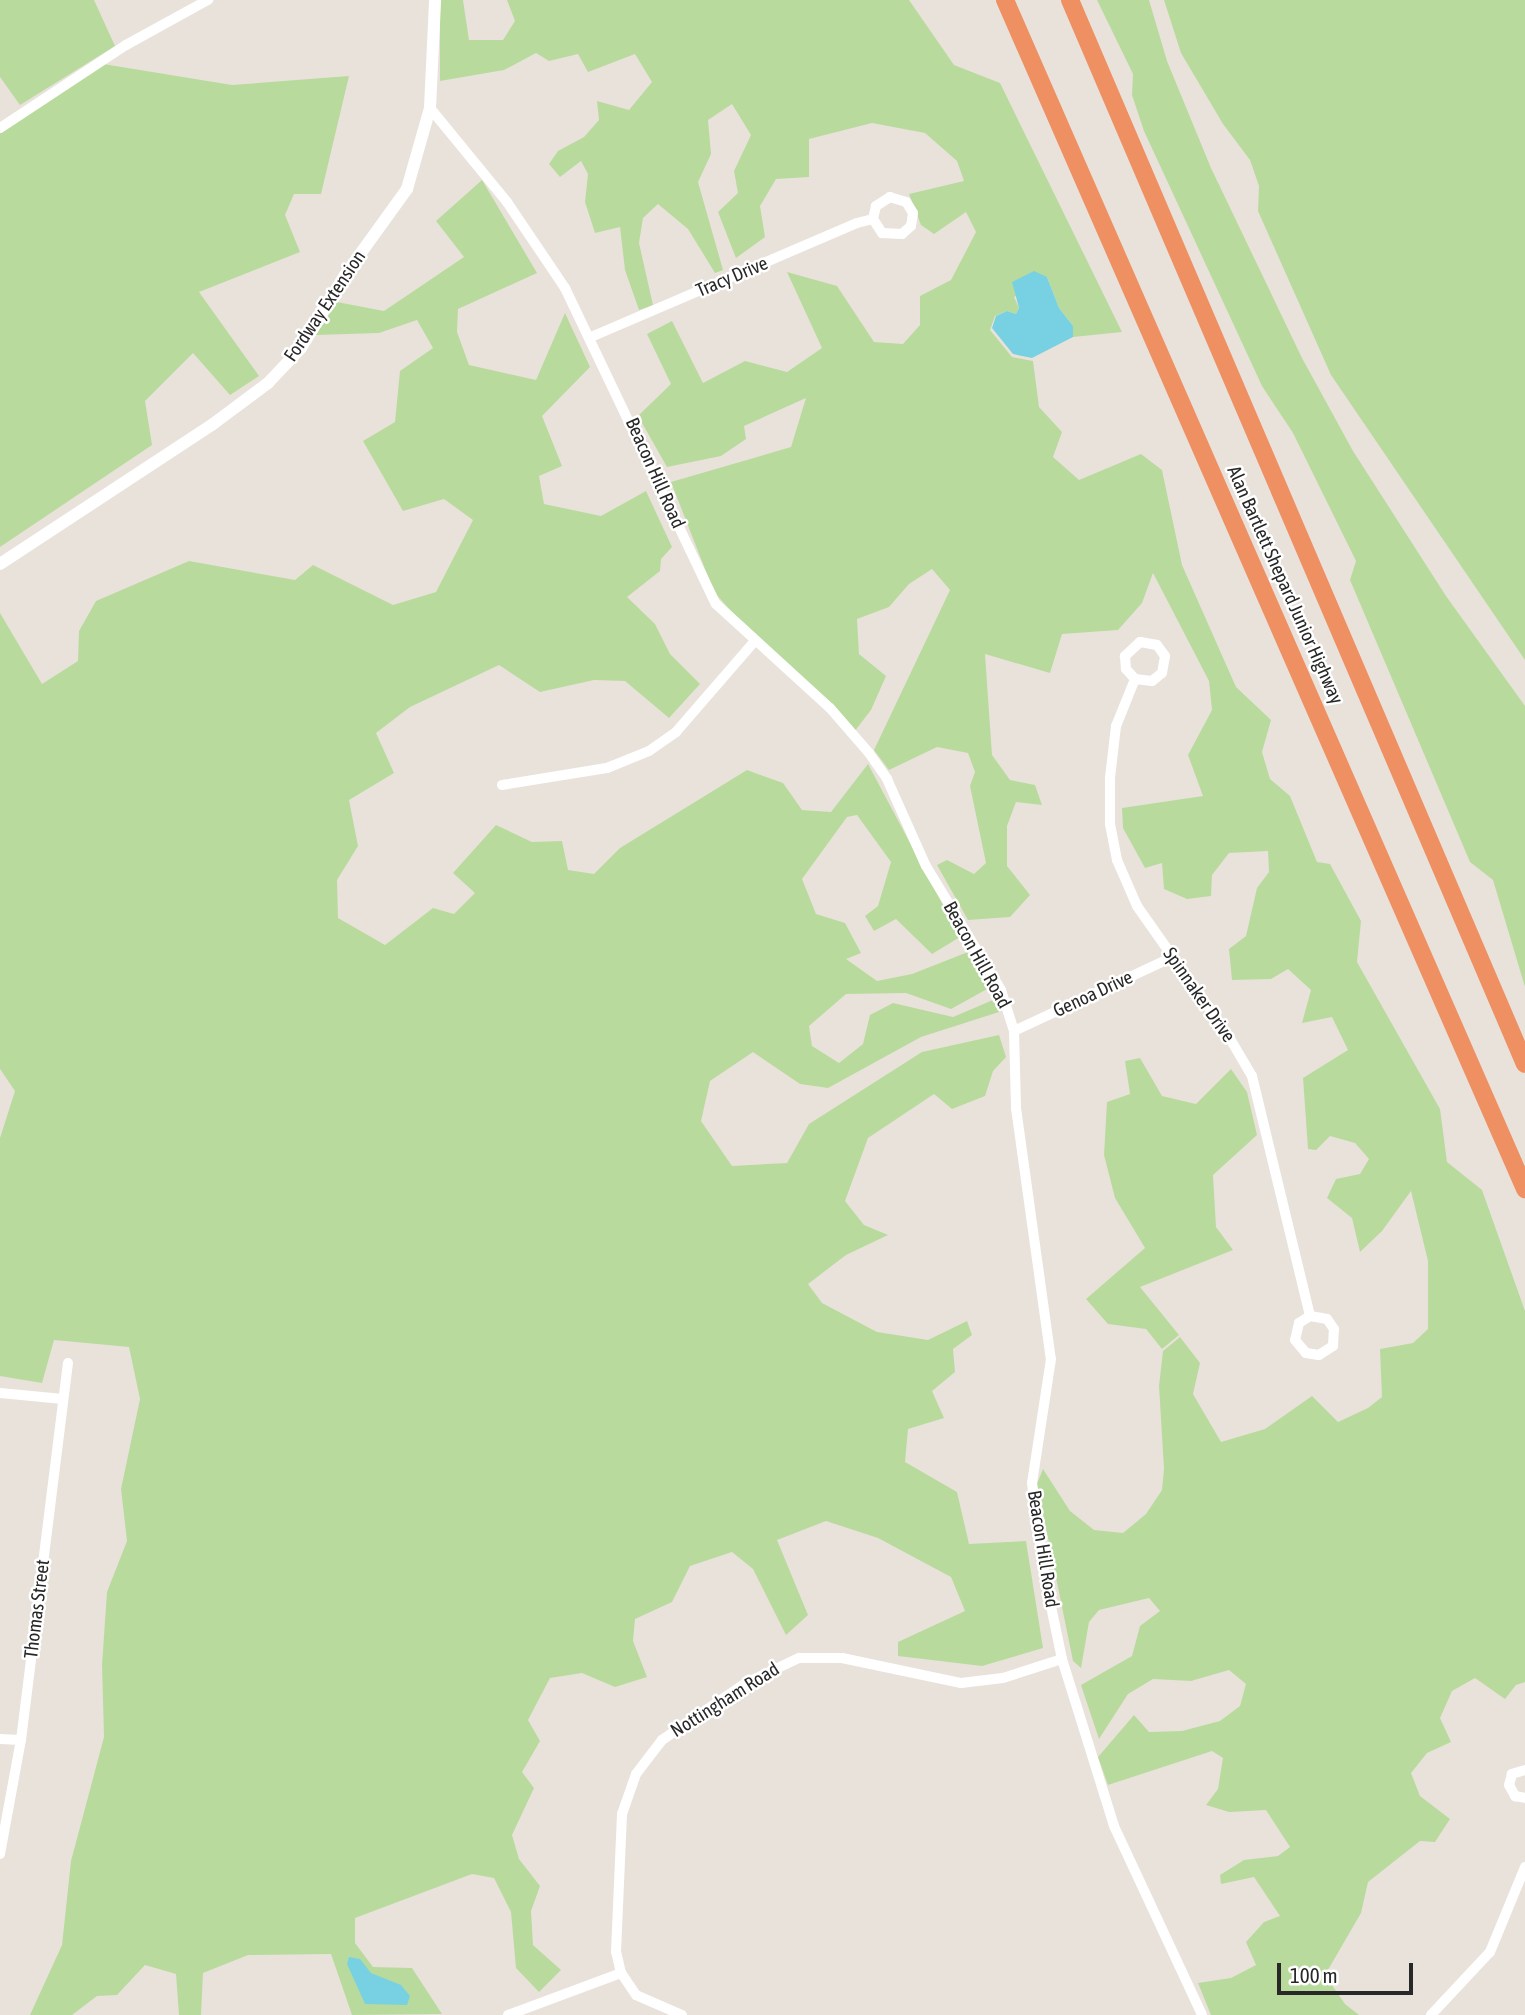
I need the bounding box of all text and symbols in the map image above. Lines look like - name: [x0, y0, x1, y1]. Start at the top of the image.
- street label: Fordway Extension: [279, 246, 371, 366]
- street label: Tracy Drive: [693, 252, 771, 302]
- street label: Beacon Hill Road: [620, 414, 690, 532]
- street label: Alan Bartlett Shepard Junior Highway: [1222, 462, 1348, 708]
- street label: Beacon Hill Road: [938, 898, 1016, 1012]
- street label: Spinnaker Drive: [1158, 943, 1240, 1047]
- street label: Genoa Drive: [1050, 966, 1136, 1022]
- street label: Beacon Hill Road: [1022, 1489, 1064, 1609]
- street label: Thomas Street: [20, 1558, 54, 1660]
- street label: Nottingham Road: [667, 1658, 783, 1742]
- scale bar: [1280, 1948, 1416, 1992]
- text: 100 m: [1290, 1963, 1338, 1987]

